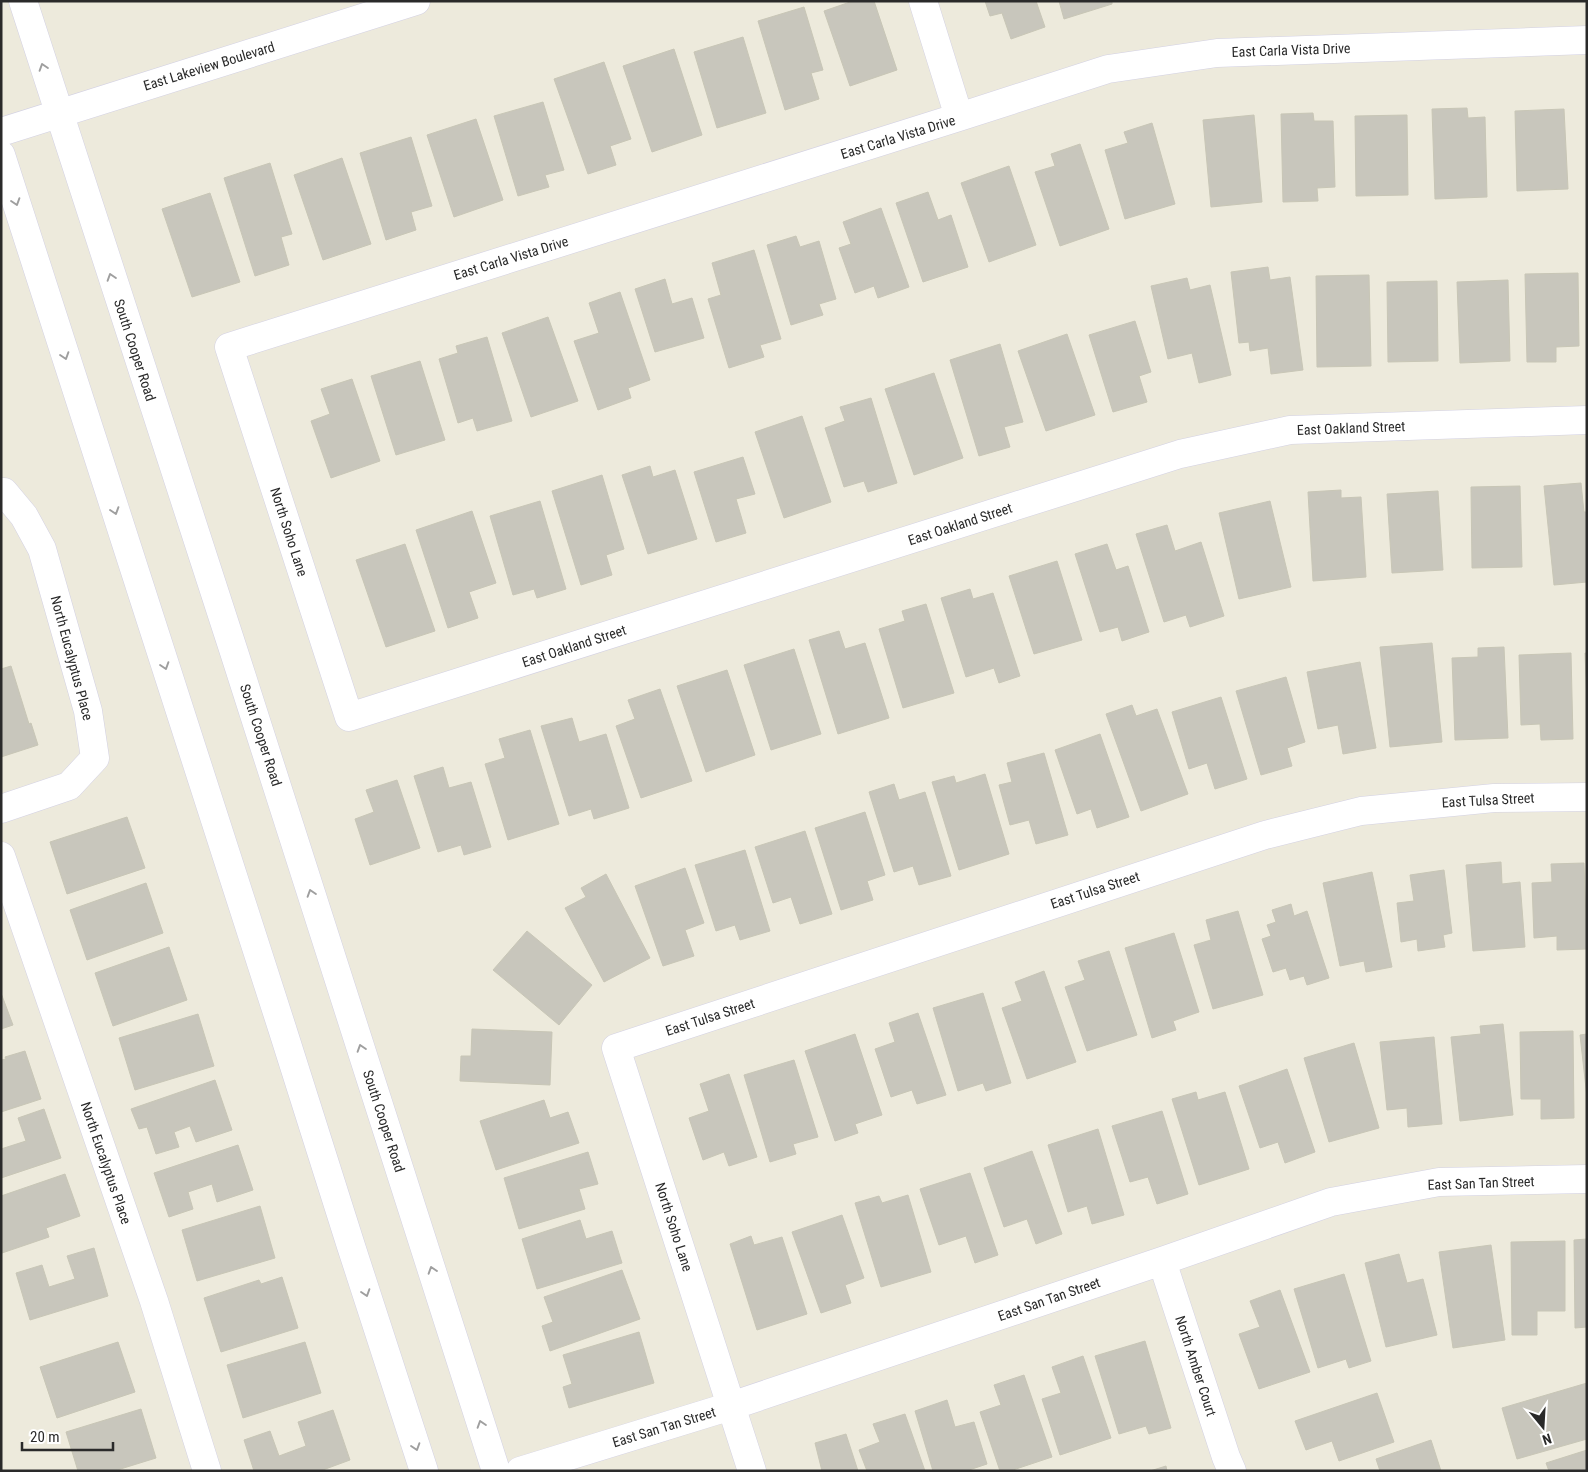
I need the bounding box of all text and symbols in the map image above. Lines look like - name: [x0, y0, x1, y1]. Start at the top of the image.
- street label: East Lakeview Boulevard: [141, 38, 277, 94]
- street label: East Carla Vista Drive: [1231, 40, 1351, 60]
- one-way arrow: [39, 63, 49, 72]
- street label: East Carla Vista Drive: [839, 112, 958, 162]
- one-way arrow: [10, 197, 20, 205]
- street label: East Carla Vista Drive: [452, 233, 571, 283]
- one-way arrow: [107, 273, 117, 281]
- street label: South Cooper Road: [111, 297, 159, 403]
- one-way arrow: [60, 352, 70, 360]
- street label: East Oakland Street: [1297, 418, 1405, 438]
- street label: North Soho Lane: [267, 486, 311, 579]
- street label: East Oakland Street: [906, 500, 1014, 548]
- one-way arrow: [109, 506, 119, 515]
- street label: North Eucalyptus Place: [48, 594, 96, 722]
- street label: East Oakland Street: [520, 622, 628, 670]
- one-way arrow: [159, 661, 169, 669]
- street label: South Cooper Road: [237, 682, 285, 788]
- street label: East Tulsa Street: [1441, 790, 1535, 810]
- street label: East Tulsa Street: [1048, 868, 1142, 912]
- one-way arrow: [307, 890, 317, 898]
- street label: East Tulsa Street: [663, 995, 757, 1039]
- one-way arrow: [357, 1044, 367, 1053]
- street label: South Cooper Road: [360, 1068, 408, 1174]
- street label: North Eucalyptus Place: [78, 1100, 135, 1227]
- street label: East San Tan Street: [1427, 1173, 1535, 1193]
- street label: North Soho Lane: [652, 1181, 696, 1274]
- one-way arrow: [428, 1266, 438, 1274]
- street label: East San Tan Street: [996, 1274, 1102, 1324]
- one-way arrow: [360, 1288, 370, 1297]
- street label: North Amber Court: [1172, 1314, 1220, 1418]
- north arrow: [1518, 1402, 1568, 1452]
- street label: East San Tan Street: [610, 1404, 718, 1450]
- scale bar: [22, 1420, 114, 1452]
- one-way arrow: [477, 1421, 487, 1429]
- text: 20 m: [30, 1428, 60, 1446]
- text: N: [1540, 1430, 1554, 1448]
- one-way arrow: [411, 1443, 421, 1451]

